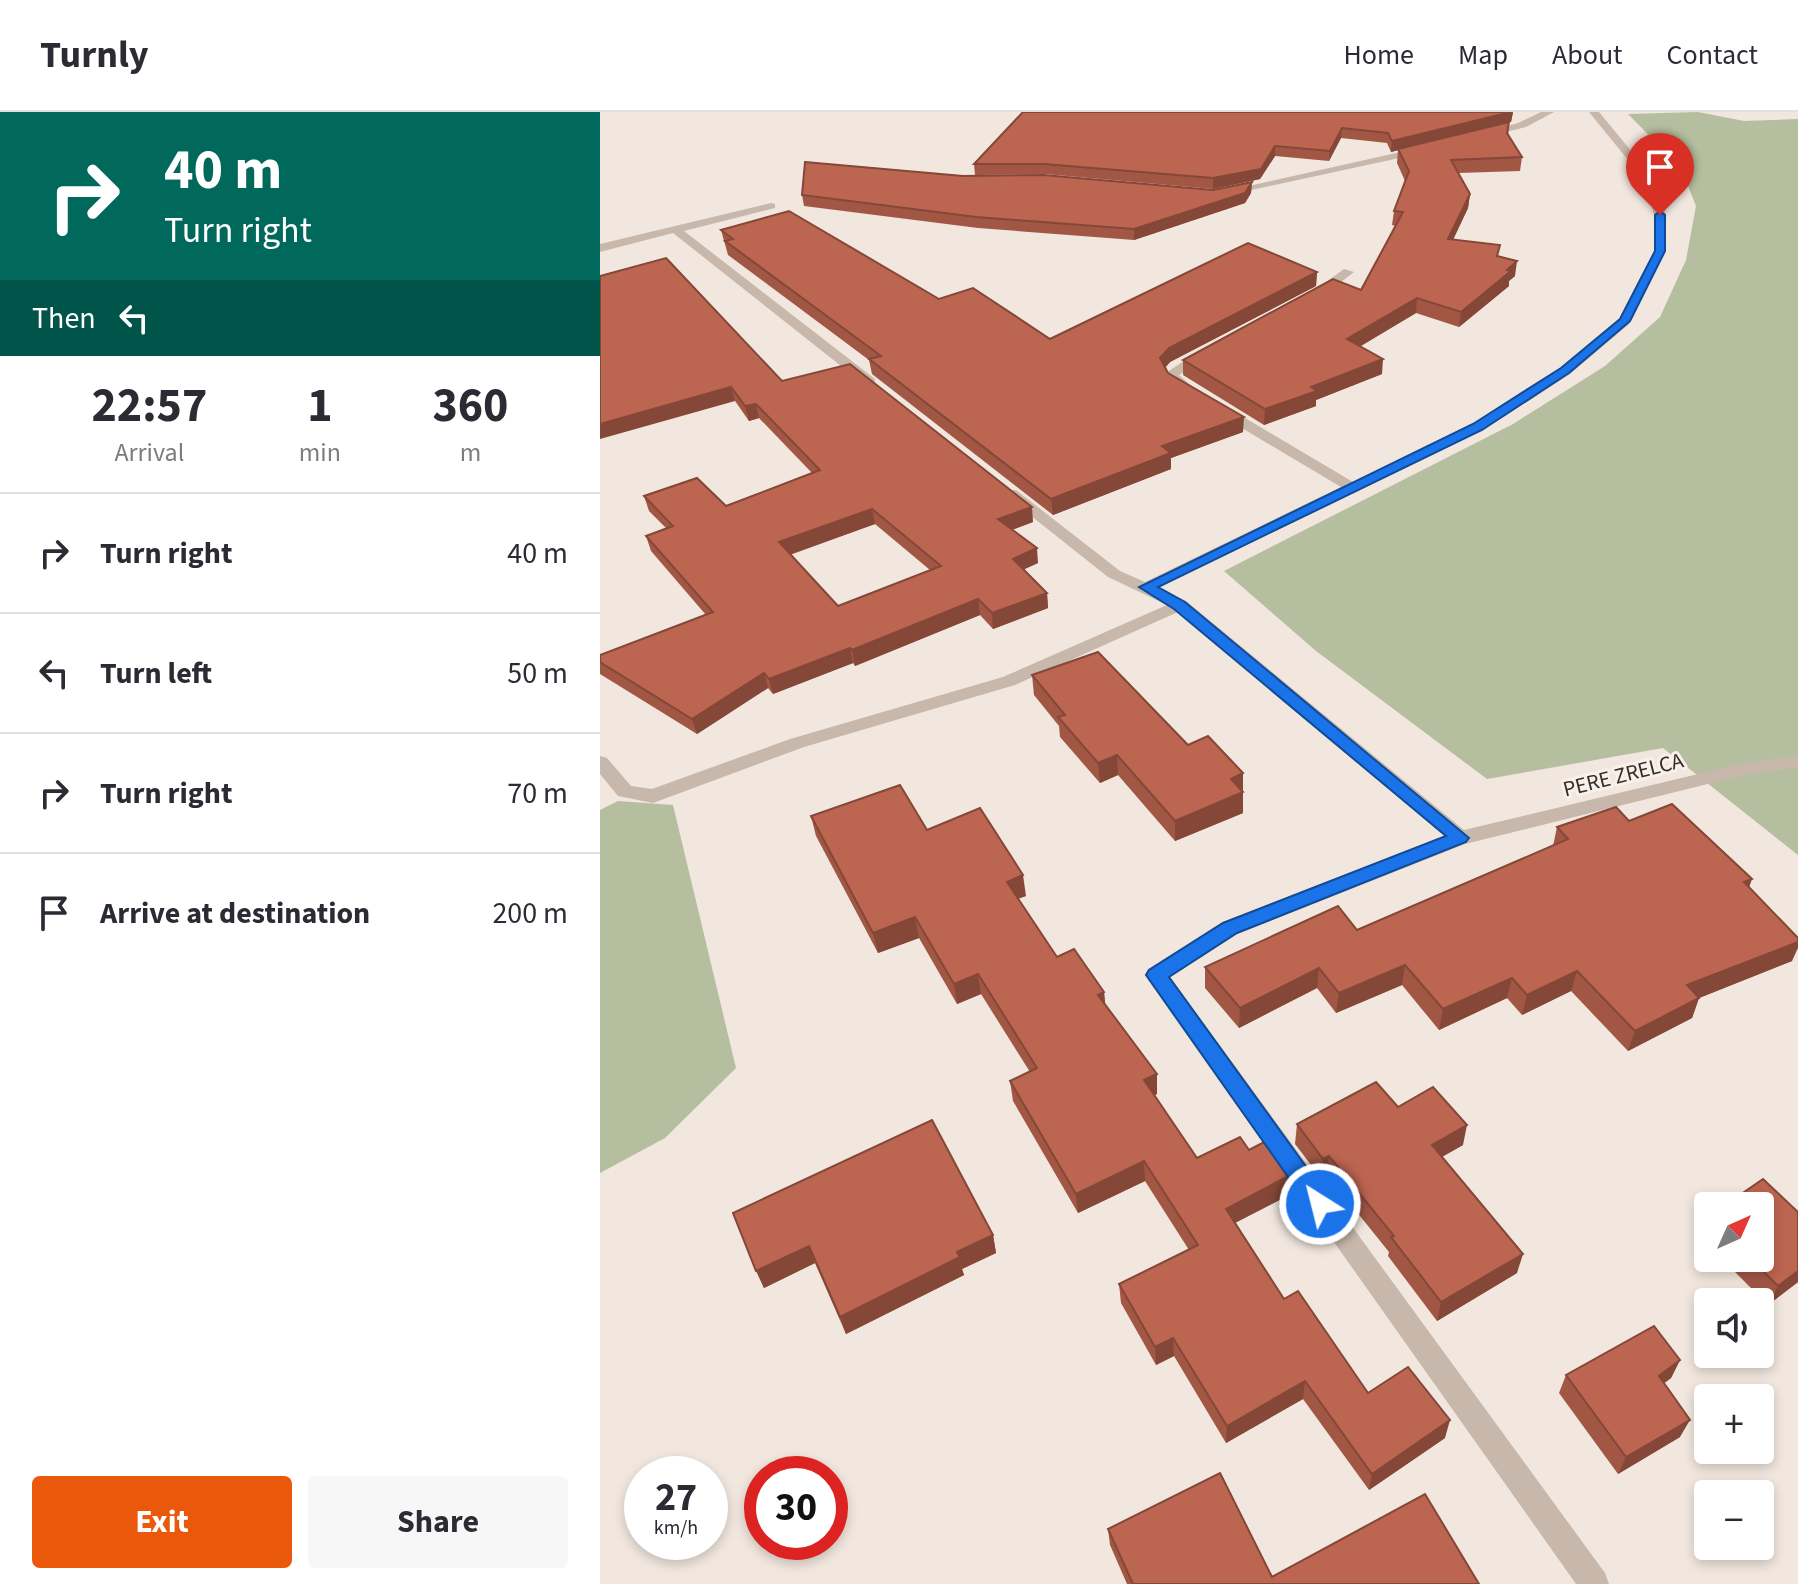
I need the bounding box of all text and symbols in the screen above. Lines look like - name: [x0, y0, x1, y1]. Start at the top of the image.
- text: Turnly: [40, 28, 149, 82]
- text: Home: [1343, 35, 1414, 75]
- text: Map: [1458, 35, 1508, 75]
- text: About: [1552, 35, 1623, 75]
- text: Contact: [1667, 35, 1758, 75]
- text: 40 m: [164, 131, 282, 210]
- pin: [1626, 133, 1694, 215]
- icon: right: [32, 144, 136, 248]
- icon: arrive: [1638, 145, 1682, 189]
- text: Turn right: [164, 205, 312, 256]
- icon: left: [112, 296, 156, 340]
- text: Then: [32, 297, 96, 340]
- text: 22:57: [91, 372, 207, 440]
- text: 1: [307, 372, 333, 440]
- text: 360: [432, 372, 508, 440]
- text: Arrival: [114, 434, 184, 471]
- text: min: [299, 434, 341, 471]
- text: m: [460, 434, 481, 471]
- icon: right: [32, 531, 76, 575]
- text: Turn right: [100, 532, 232, 575]
- text: 40 m: [507, 532, 568, 575]
- icon: left: [32, 651, 76, 695]
- text: Turn left: [100, 652, 212, 695]
- text: 50 m: [507, 652, 568, 695]
- street label: PERE ZRELCA: [1560, 745, 1687, 805]
- icon: right: [32, 771, 76, 815]
- text: Turn right: [100, 772, 232, 815]
- text: 70 m: [507, 772, 568, 815]
- icon: arrive: [32, 891, 76, 935]
- text: Arrive at destination: [100, 892, 370, 935]
- text: 200 m: [492, 892, 568, 935]
- position arrow: [1278, 1162, 1362, 1246]
- north arrow: [1694, 1192, 1774, 1272]
- map controls: [1694, 1192, 1774, 1560]
- button: sound: [1694, 1288, 1774, 1368]
- button: +: [1694, 1384, 1774, 1464]
- speed limit sign: 30: [744, 1456, 848, 1560]
- text: 27: [655, 1469, 697, 1526]
- button: Exit: [32, 1476, 292, 1568]
- button: Share: [308, 1476, 568, 1568]
- button: −: [1694, 1480, 1774, 1560]
- text: km/h: [654, 1514, 698, 1542]

